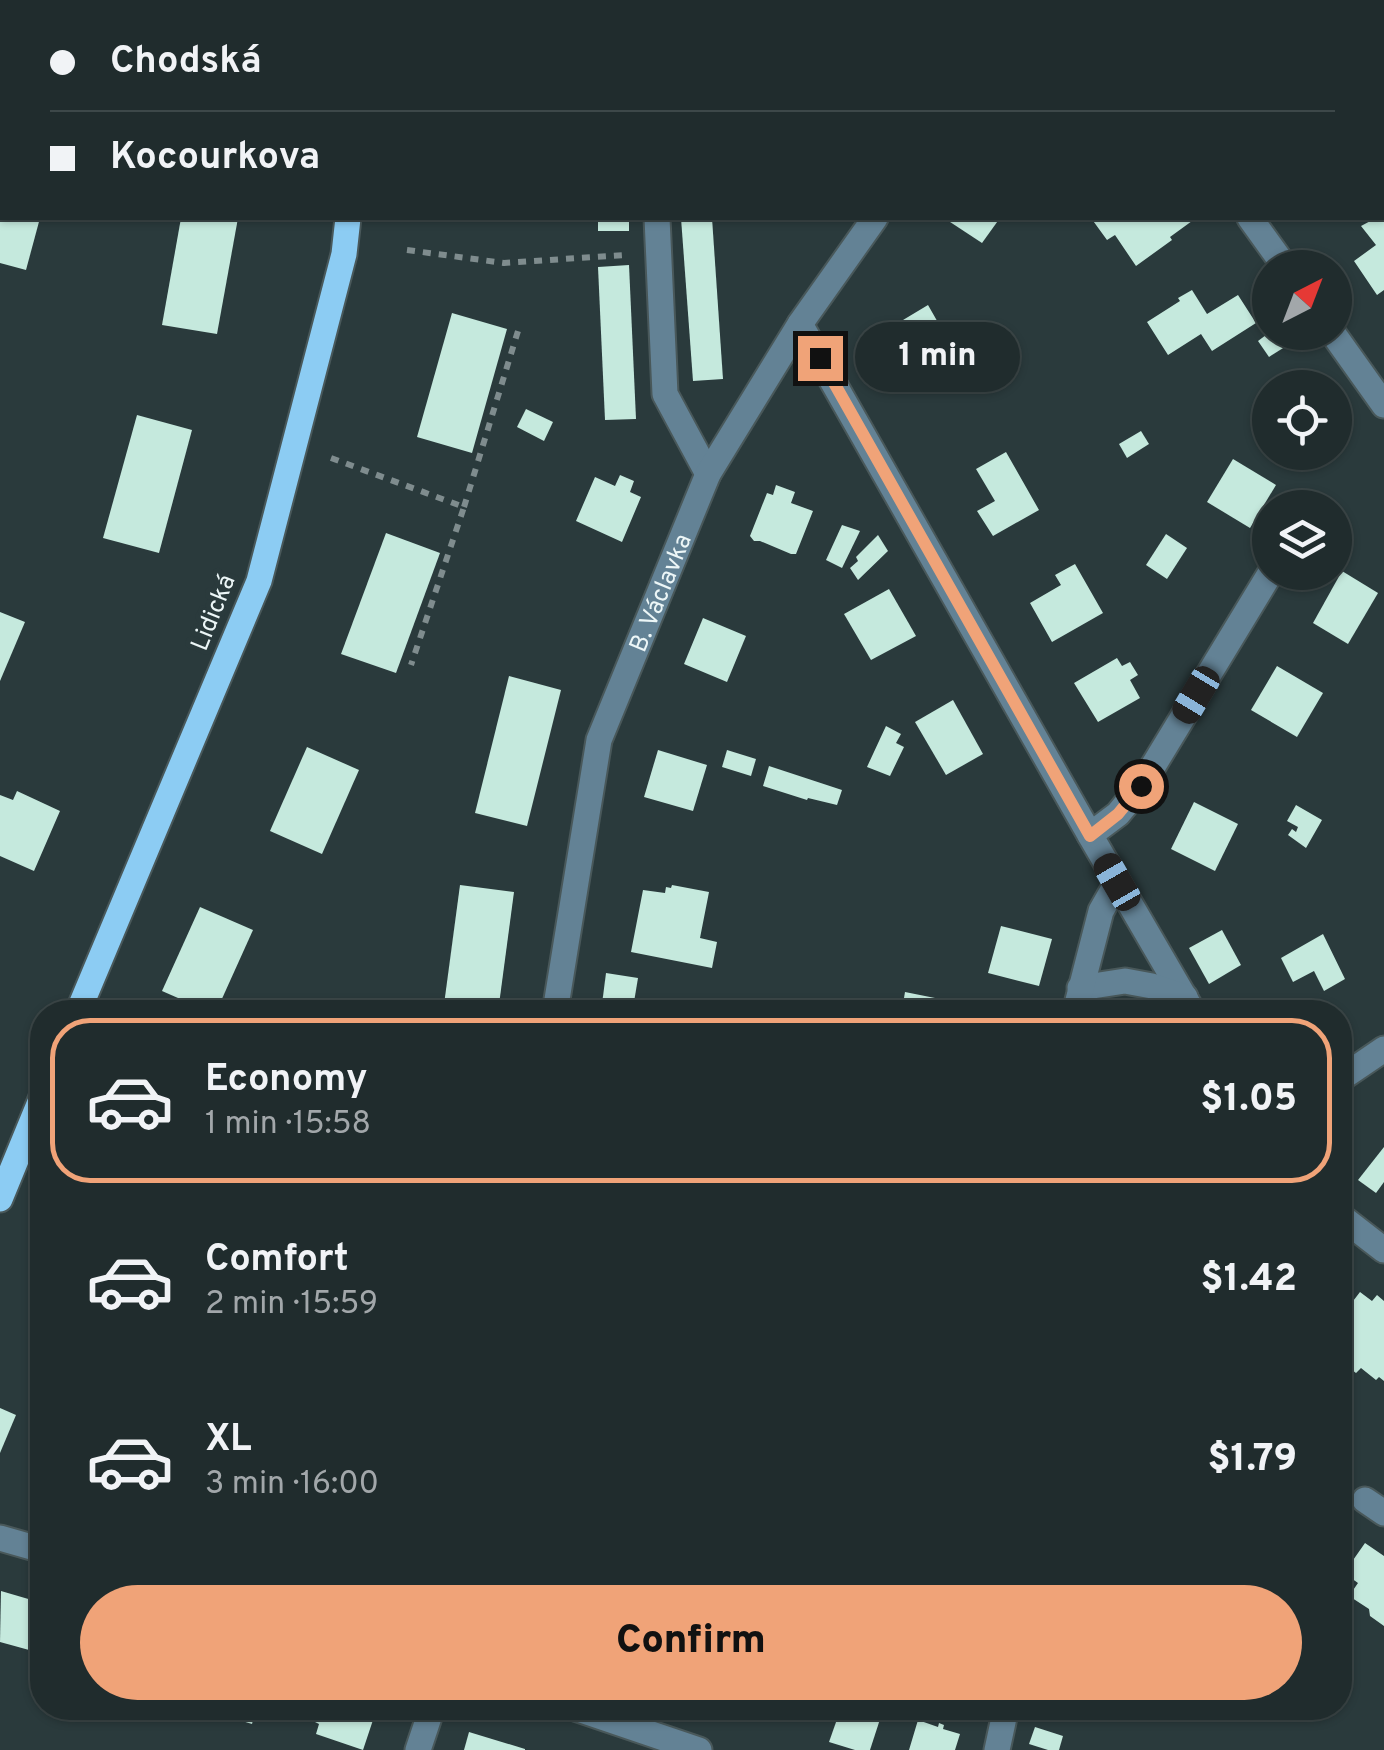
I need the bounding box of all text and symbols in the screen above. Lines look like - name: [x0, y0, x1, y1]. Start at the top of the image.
- text: Chodská: [110, 38, 262, 87]
- text: Kocourkova: [110, 134, 320, 183]
- north arrow: [1252, 250, 1352, 350]
- map controls: [1252, 250, 1352, 590]
- callout: 1 min: [855, 323, 1020, 393]
- route end: [798, 336, 843, 381]
- text: 1 min: [898, 337, 977, 377]
- button: locate: [1252, 370, 1352, 470]
- button: layers: [1252, 490, 1352, 590]
- street label: B. Václavka: [624, 530, 701, 658]
- street label: Lidická: [185, 570, 245, 656]
- car: [1168, 662, 1224, 728]
- route start: [1119, 764, 1164, 809]
- car: [1089, 849, 1145, 915]
- icon: car: [85, 1056, 175, 1146]
- text: Economy: [205, 1056, 367, 1105]
- text: $1.05: [1200, 1076, 1297, 1125]
- text: 1 min · 15:58: [205, 1105, 371, 1145]
- icon: car: [85, 1236, 175, 1326]
- text: Comfort: [205, 1236, 349, 1285]
- text: $1.42: [1201, 1256, 1297, 1305]
- text: 2 min · 15:59: [205, 1285, 378, 1325]
- icon: car: [85, 1416, 175, 1506]
- text: XL: [205, 1416, 252, 1465]
- text: $1.79: [1207, 1436, 1297, 1485]
- text: 3 min · 16:00: [205, 1465, 379, 1505]
- button: Confirm: [80, 1585, 1302, 1700]

